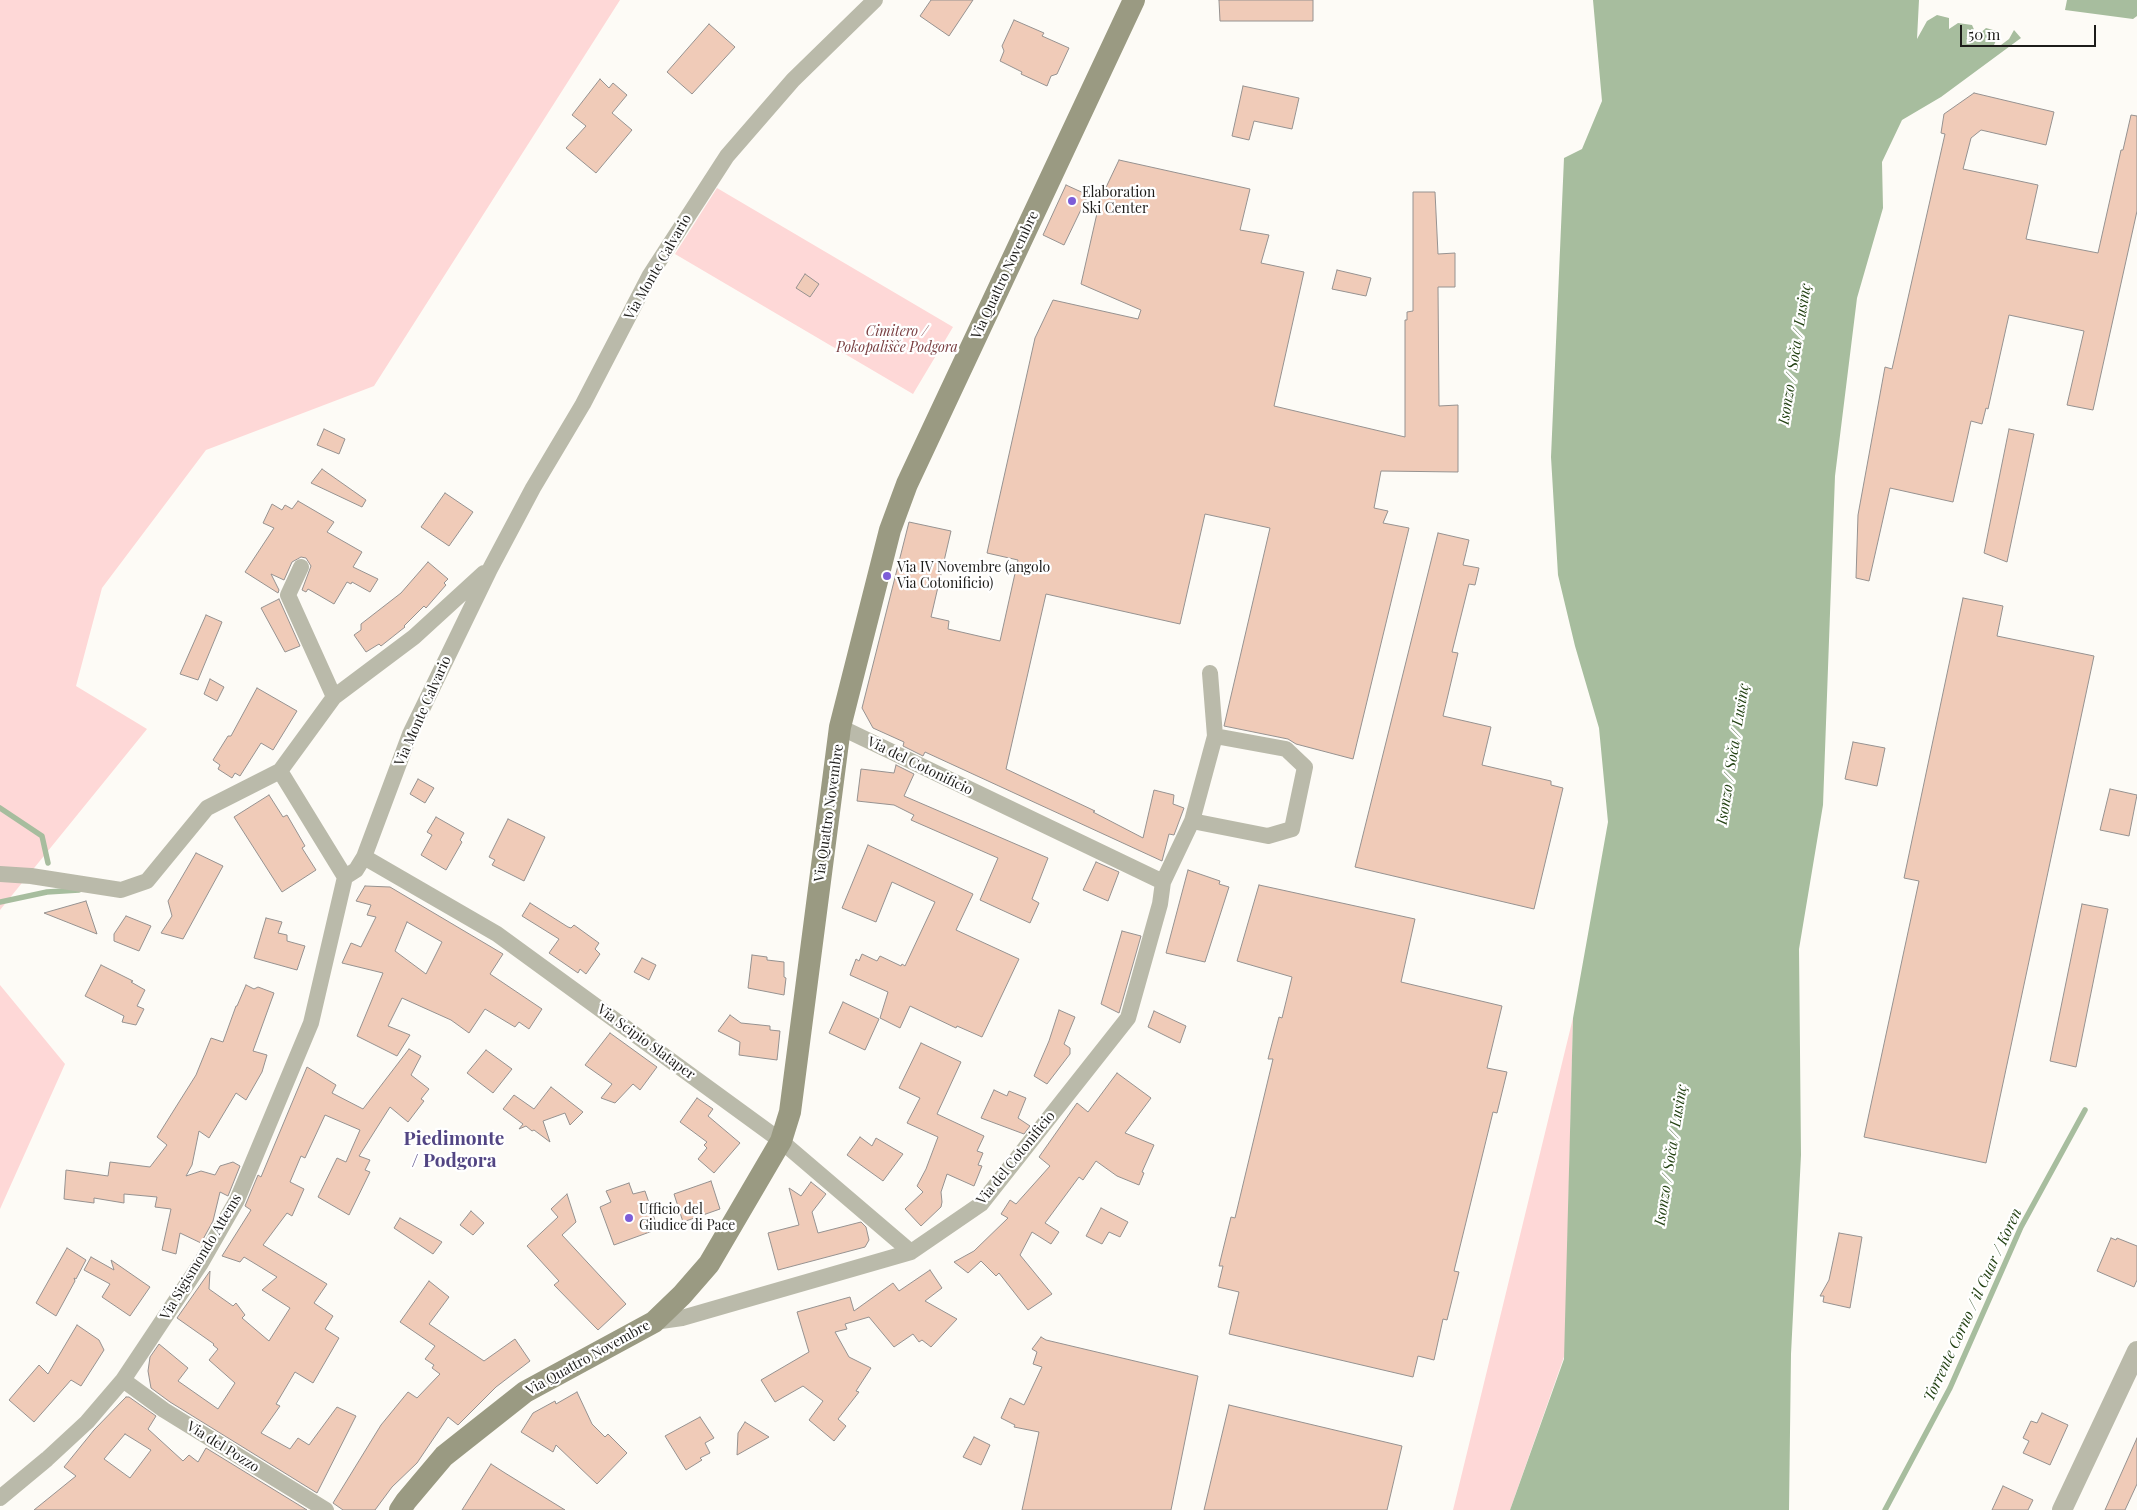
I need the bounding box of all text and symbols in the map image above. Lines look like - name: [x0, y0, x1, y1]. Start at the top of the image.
- scale bar: [1962, 15, 2098, 47]
- text: 50 m: [1968, 24, 2000, 44]
- place label: Elaboration Ski Center: [1082, 185, 1155, 218]
- marker: Elaboration Ski Center: [1066, 195, 1078, 207]
- street label: Via Quattro Novembre: [968, 208, 1042, 342]
- street label: Via Monte Calvario: [621, 211, 695, 323]
- water label: Isonzo / Soča / Lusinç: [1775, 282, 1815, 426]
- park label: Cimitero / Pokopališče Podgora: [836, 324, 958, 357]
- place label: Via IV Novembre (angolo Via Cotonificio): [897, 560, 1050, 592]
- marker: Via IV Novembre (angolo Via Cotonificio): [881, 570, 893, 582]
- street label: Via Monte Calvario: [391, 653, 455, 769]
- water label: Isonzo / Soča / Lusinç: [1713, 682, 1753, 826]
- street label: Via del Cotonificio: [864, 733, 976, 799]
- street label: Via Quattro Novembre: [811, 743, 847, 883]
- street label: Via Scipio Slataper: [594, 1001, 698, 1083]
- water label: Isonzo / Soča / Lusinç: [1651, 1083, 1691, 1227]
- street label: Via del Cotonificio: [973, 1108, 1059, 1208]
- district label: Piedimonte / Podgora: [404, 1128, 504, 1172]
- street label: Via Sigismondo Attems: [157, 1191, 245, 1323]
- place label: Ufficio del Giudice di Pace: [639, 1202, 735, 1234]
- water label: Torrente Corno / il Cuar / Koren: [1920, 1205, 2026, 1405]
- marker: Ufficio del Giudice di Pace: [623, 1212, 635, 1224]
- street label: Via Quattro Novembre: [523, 1317, 653, 1399]
- street label: Via del Pozzo: [184, 1418, 262, 1476]

